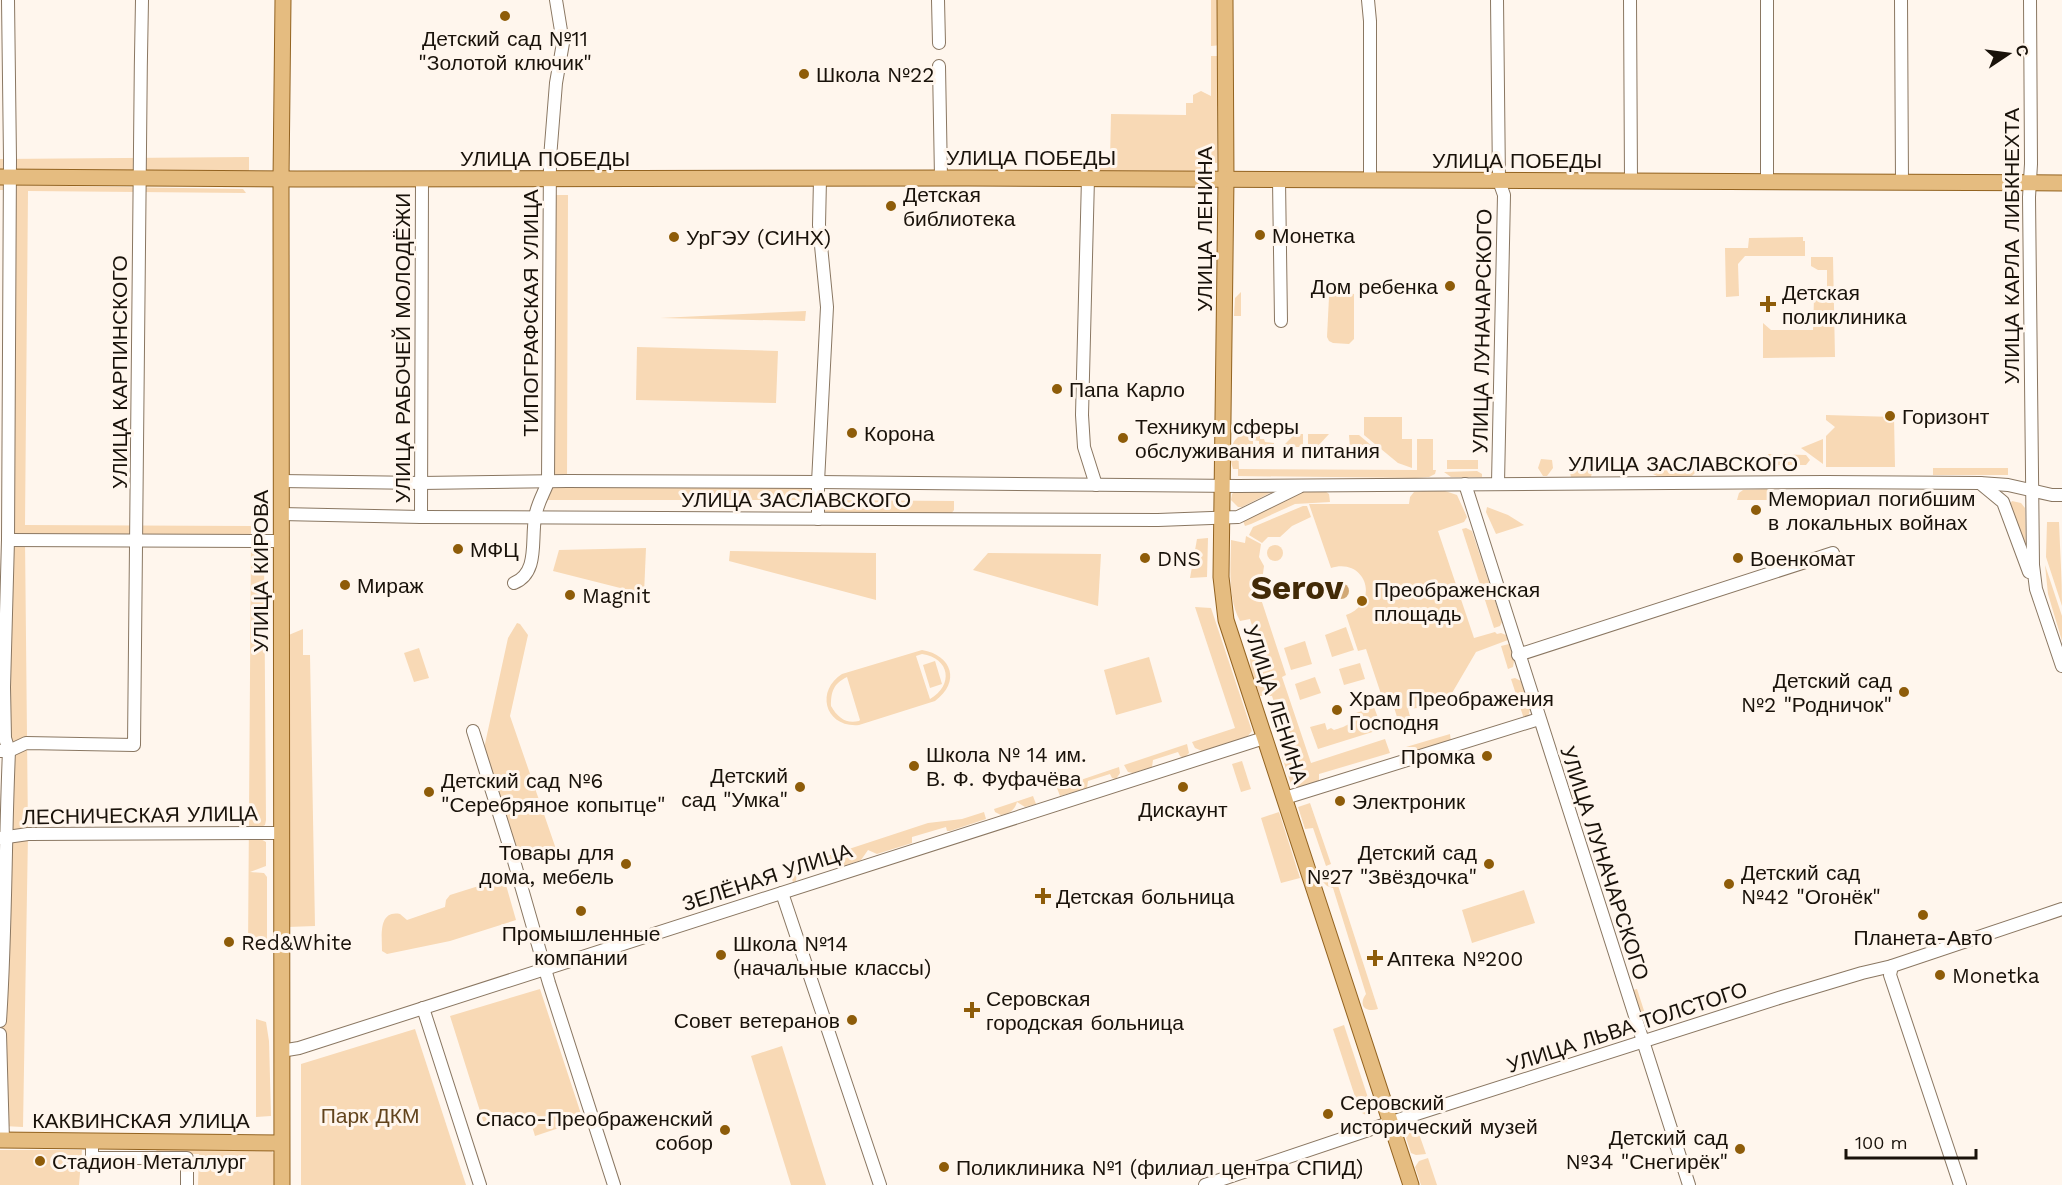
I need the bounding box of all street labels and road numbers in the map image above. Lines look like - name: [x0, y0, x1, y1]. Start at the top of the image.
- street label: УЛИЦА КАРЛА ЛИБКНЕХТА: [1999, 108, 2024, 384]
- street label: УЛИЦА ПОБЕДЫ: [946, 145, 1116, 170]
- street label: УЛИЦА ПОБЕДЫ: [460, 146, 630, 171]
- street label: УЛИЦА ЛЕНИНА: [1192, 146, 1217, 312]
- street label: УЛИЦА ПОБЕДЫ: [1432, 148, 1602, 173]
- street label: ТИПОГРАФСКАЯ УЛИЦА: [518, 189, 543, 437]
- street label: УЛИЦА РАБОЧЕЙ МОЛОДЁЖИ: [390, 193, 415, 503]
- street label: УЛИЦА ЛУНАЧАРСКОГО: [1467, 208, 1497, 454]
- street label: УЛИЦА КАРПИНСКОГО: [107, 255, 132, 489]
- street label: УЛИЦА ЗАСЛАВСКОГО: [1568, 451, 1798, 476]
- street label: УЛИЦА ЗАСЛАВСКОГО: [681, 487, 911, 512]
- street label: УЛИЦА КИРОВА: [248, 490, 273, 652]
- street label: УЛИЦА ЛЕНИНА: [1239, 621, 1313, 787]
- street label: УЛИЦА ЛУНАЧАРСКОГО: [1555, 743, 1655, 983]
- street label: ЛЕСНИЧЕСКАЯ УЛИЦА: [22, 800, 258, 830]
- street label: ЗЕЛЁНАЯ УЛИЦА: [679, 838, 855, 916]
- street label: УЛИЦА ЛЬВА ТОЛСТОГО: [1504, 976, 1750, 1078]
- street label: КАКВИНСКАЯ УЛИЦА: [32, 1108, 250, 1133]

